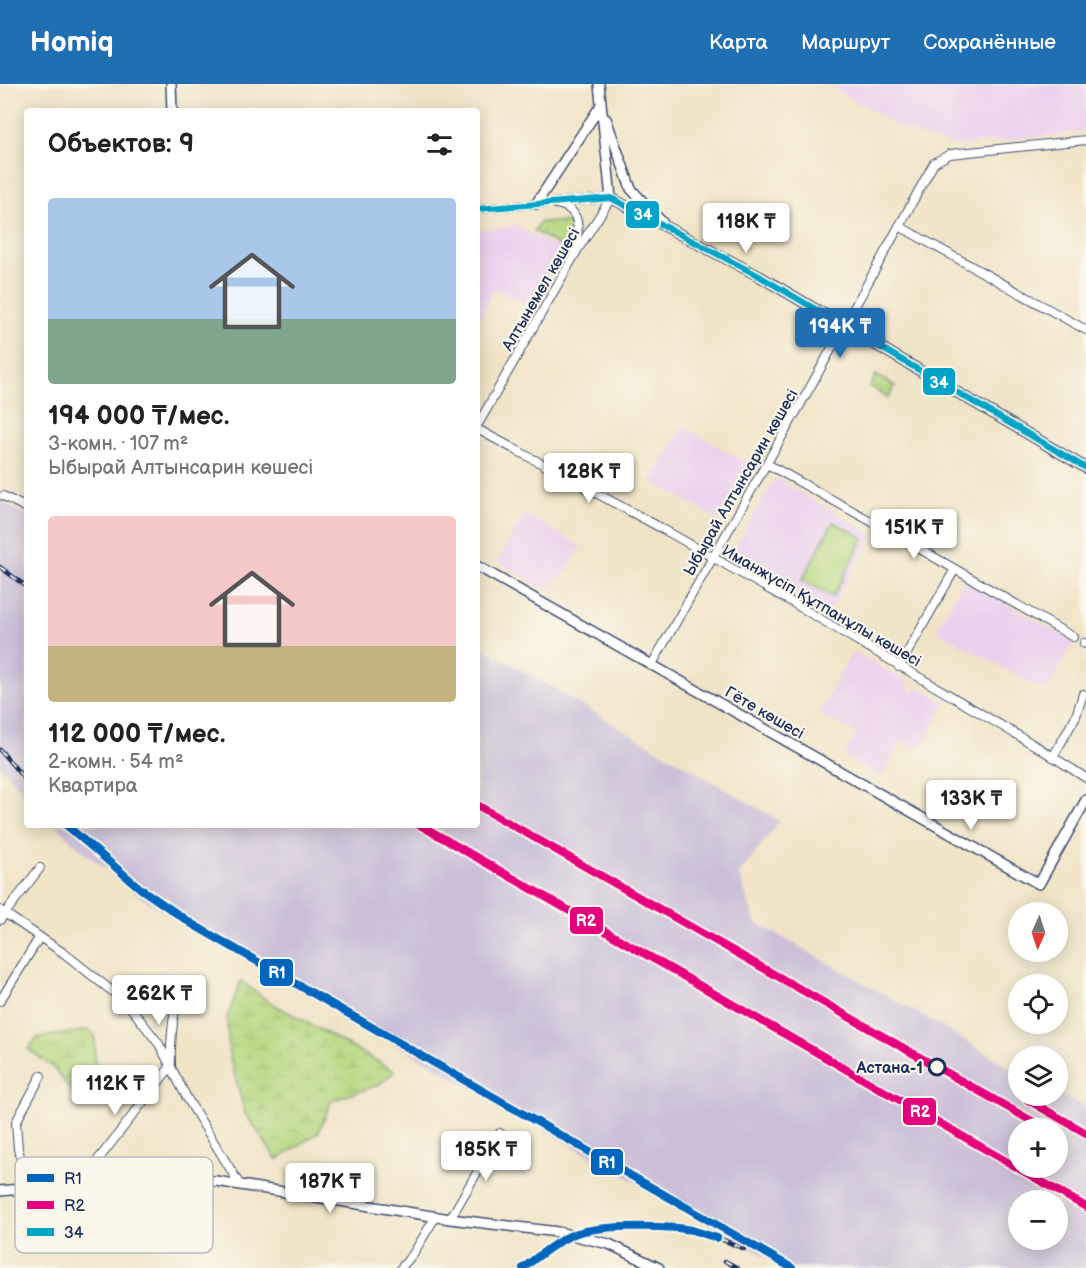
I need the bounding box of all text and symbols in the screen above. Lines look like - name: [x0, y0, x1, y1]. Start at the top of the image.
- text: Homiq: [30, 26, 114, 59]
- text: Карта: [709, 30, 768, 55]
- text: Маршрут: [801, 30, 890, 55]
- text: Сохранённые: [923, 30, 1056, 55]
- icon: filters: [423, 128, 456, 161]
- text: Объектов: 9: [48, 129, 194, 160]
- line badge: 34: [625, 200, 660, 229]
- pin: 118K ₸: [697, 203, 795, 254]
- text: 34: [634, 206, 653, 225]
- text: 118K ₸: [717, 210, 775, 234]
- street label: Алтынемел көшесі: [498, 225, 584, 355]
- icon: home: [198, 237, 306, 345]
- pin: 194K ₸: [791, 308, 889, 359]
- text: 194K ₸: [809, 315, 871, 339]
- line badge: 34: [922, 367, 956, 396]
- text: 34: [930, 374, 949, 393]
- street label: Ыбырай Алтынсарин көшесі: [680, 386, 803, 579]
- text: 194 000 ₸/мес.: [48, 401, 229, 432]
- text: 3-комн. · 107 m²: [48, 432, 189, 456]
- pin: 128K ₸: [540, 453, 638, 504]
- text: Ыбырай Алтынсарин көшесі: [48, 456, 313, 480]
- text: 128K ₸: [558, 460, 620, 484]
- pin: 151K ₸: [865, 509, 963, 560]
- text: 151K ₸: [885, 516, 943, 540]
- street label: Иманжүсіп Құтпанұлы көшесі: [718, 541, 924, 671]
- icon: home: [198, 555, 306, 663]
- street label: Гёте көшесі: [721, 683, 807, 744]
- text: 112 000 ₸/мес.: [48, 719, 225, 750]
- text: 2-комн. · 54 m²: [48, 750, 184, 774]
- text: Квартира: [48, 774, 138, 798]
- pin: 133K ₸: [922, 780, 1020, 831]
- text: 133K ₸: [940, 787, 1002, 811]
- north arrow: [1008, 902, 1068, 962]
- map controls: [1008, 902, 1068, 1250]
- line badge: R2: [569, 906, 604, 935]
- text: R2: [576, 912, 597, 931]
- line badge: R1: [259, 958, 294, 987]
- text: R1: [268, 964, 286, 983]
- button: locate: [1008, 974, 1068, 1034]
- pin: 262K ₸: [110, 975, 208, 1026]
- text: 262K ₸: [126, 982, 192, 1006]
- button: layers: [1008, 1046, 1068, 1106]
- marker: Астана-1: [928, 1058, 946, 1076]
- place label: Астана-1: [855, 1059, 923, 1078]
- pin: 112K ₸: [66, 1065, 164, 1116]
- text: 112K ₸: [86, 1072, 144, 1096]
- line badge: R2: [902, 1097, 937, 1126]
- text: R2: [910, 1103, 931, 1122]
- button: +: [1008, 1118, 1068, 1178]
- pin: 185K ₸: [437, 1131, 535, 1182]
- text: 185K ₸: [455, 1138, 517, 1162]
- line badge: R1: [590, 1148, 624, 1176]
- text: R1: [598, 1154, 616, 1173]
- legend: [15, 1157, 213, 1253]
- pin: 187K ₸: [281, 1163, 379, 1214]
- text: R1: [64, 1170, 82, 1189]
- text: 187K ₸: [299, 1170, 361, 1194]
- button: −: [1008, 1190, 1068, 1250]
- text: R2: [64, 1197, 85, 1216]
- text: 34: [64, 1224, 84, 1243]

